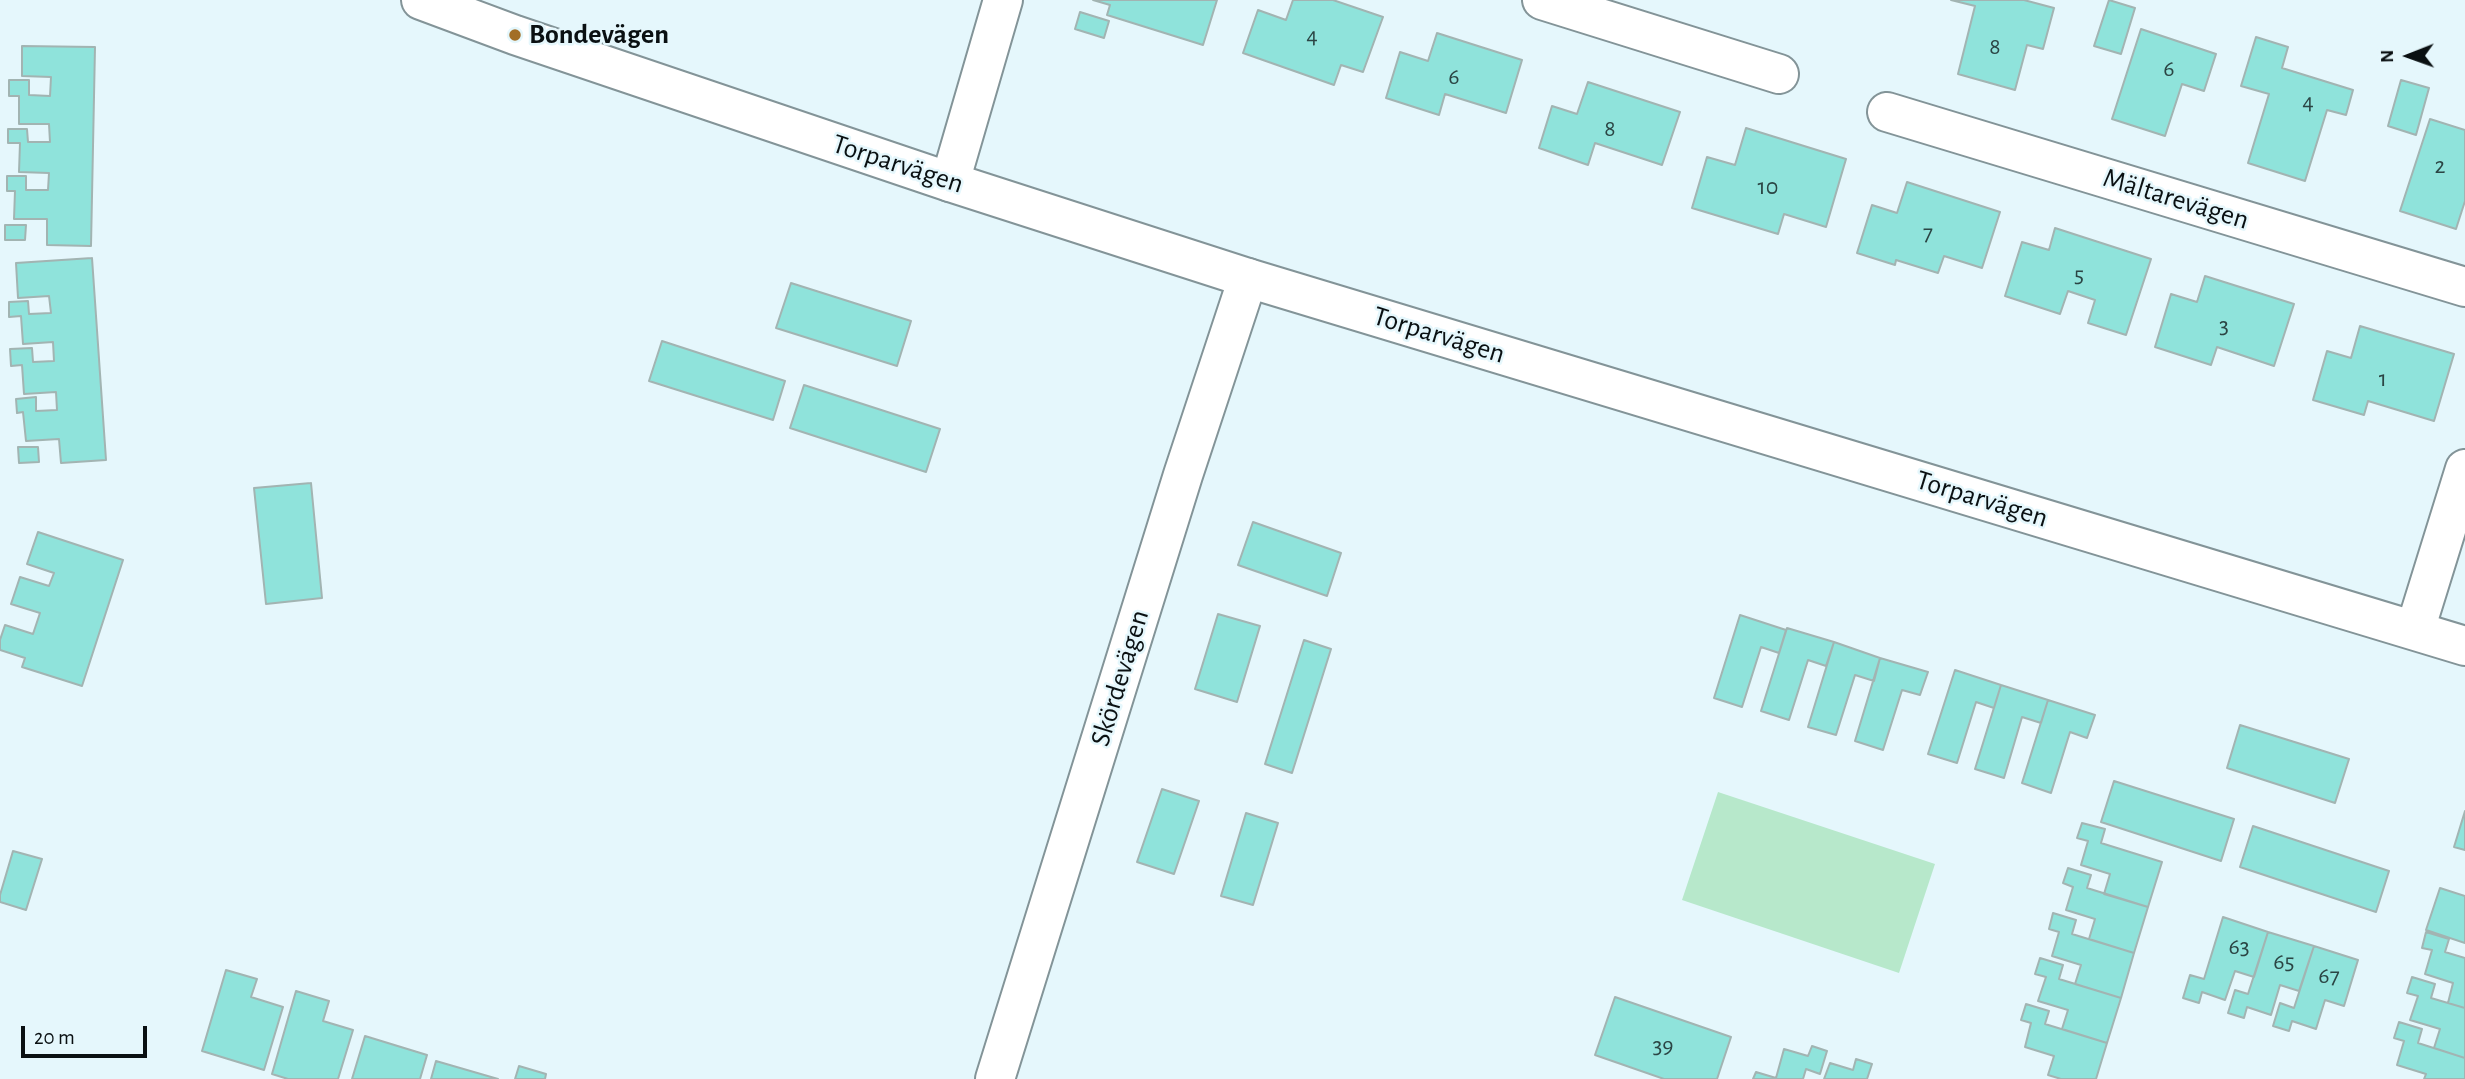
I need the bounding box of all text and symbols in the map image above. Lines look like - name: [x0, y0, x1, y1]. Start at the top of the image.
- place label: Bondevägen: [529, 18, 669, 52]
- north arrow: [2374, 21, 2444, 91]
- house number: 4: [1306, 22, 1318, 50]
- marker: Bondevägen: [507, 27, 523, 43]
- house number: 8: [1989, 33, 2001, 61]
- text: N: [2378, 50, 2397, 63]
- house number: 6: [2163, 55, 2175, 83]
- house number: 6: [1448, 63, 1460, 91]
- house number: 4: [2302, 88, 2314, 116]
- house number: 8: [1604, 115, 1616, 143]
- street label: Torparvägen: [828, 127, 968, 201]
- house number: 2: [2435, 152, 2445, 180]
- street label: Mältarevägen: [2099, 161, 2253, 237]
- house number: 10: [1758, 173, 1778, 201]
- house number: 7: [1923, 219, 1933, 247]
- house number: 5: [2074, 261, 2084, 289]
- street label: Torparvägen: [1369, 299, 1509, 371]
- house number: 3: [2219, 312, 2229, 340]
- house number: 1: [2379, 365, 2387, 393]
- street label: Torparvägen: [1912, 463, 2052, 535]
- street label: Skördevägen: [1083, 606, 1157, 750]
- house number: 63: [2228, 933, 2250, 961]
- house number: 65: [2273, 948, 2295, 976]
- house number: 67: [2318, 962, 2340, 990]
- scale bar: [24, 1012, 150, 1056]
- text: 20 m: [34, 1027, 75, 1048]
- house number: 39: [1652, 1032, 1674, 1060]

